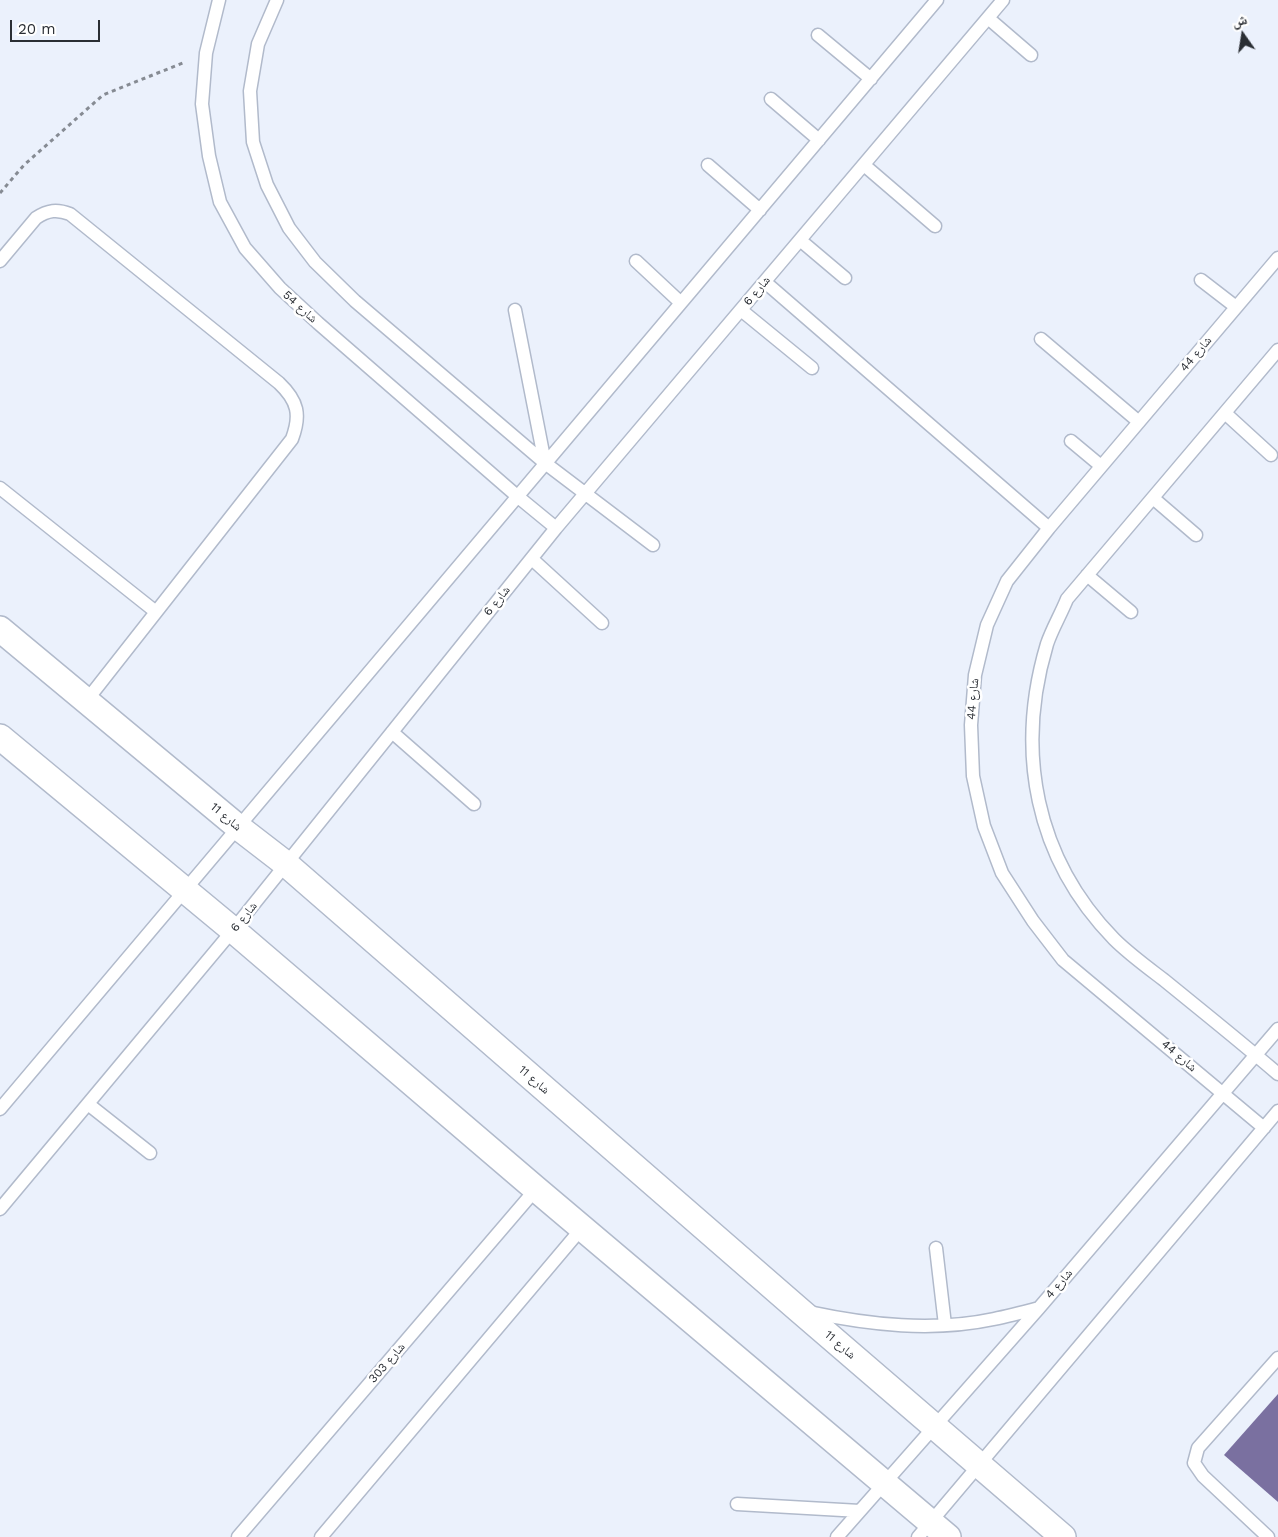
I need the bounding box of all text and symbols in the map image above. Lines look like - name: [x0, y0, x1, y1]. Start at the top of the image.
- scale bar: [12, 10, 102, 42]
- north arrow: [1218, 10, 1268, 60]
- text: ش: [1231, 11, 1249, 30]
- text: 20 m: [18, 20, 56, 38]
- street label: شارع 6: [740, 273, 774, 309]
- street label: شارع 54: [280, 288, 320, 326]
- street label: شارع 44: [1177, 333, 1215, 375]
- street label: شارع 6: [481, 583, 513, 619]
- street label: شارع 44: [964, 678, 982, 720]
- street label: شارع 11: [207, 800, 245, 834]
- street label: شارع 6: [228, 899, 260, 935]
- street label: شارع 44: [1158, 1037, 1200, 1075]
- street label: شارع 11: [516, 1063, 552, 1097]
- street label: شارع 4: [1042, 1266, 1076, 1302]
- street label: شارع 11: [822, 1328, 858, 1362]
- street label: شارع 303: [366, 1340, 408, 1386]

